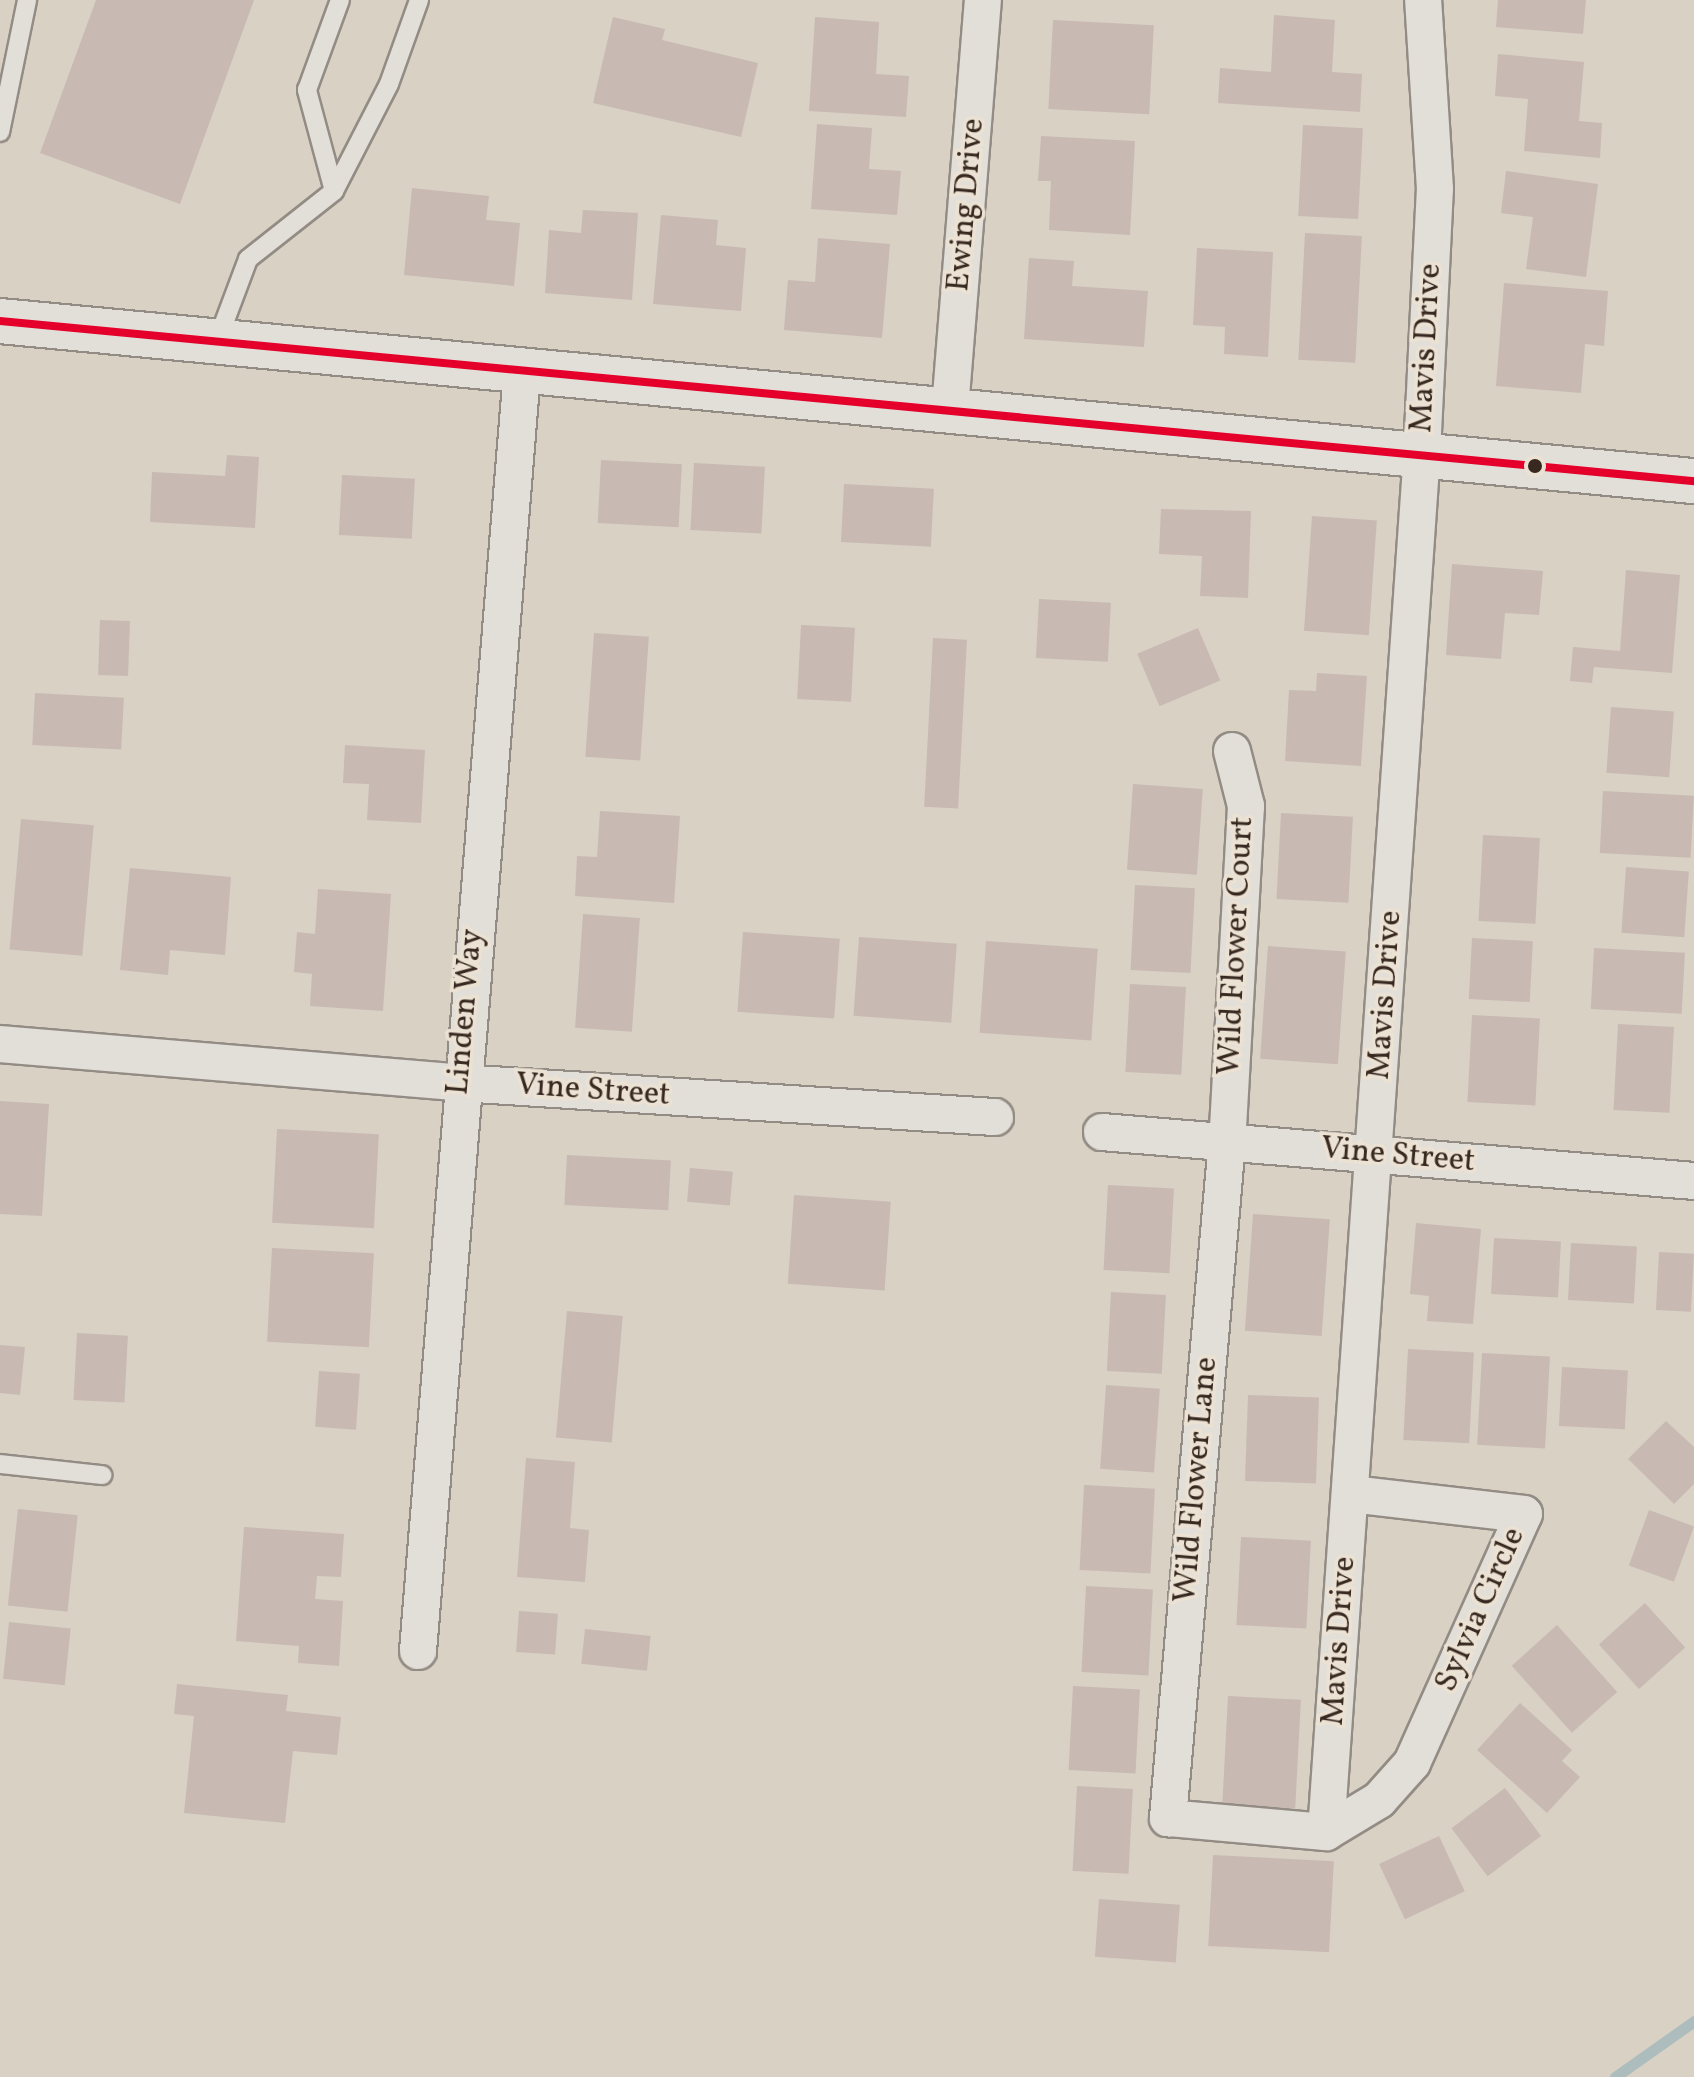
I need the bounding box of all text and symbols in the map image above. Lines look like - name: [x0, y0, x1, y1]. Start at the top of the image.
- street label: Ewing Drive: [940, 117, 994, 293]
- street label: Mavis Drive: [1403, 262, 1451, 434]
- unlabelled marker: [1527, 458, 1543, 474]
- street label: Wild Flower Court: [1211, 816, 1263, 1076]
- street label: Mavis Drive: [1361, 909, 1411, 1081]
- street label: Linden Way: [440, 927, 492, 1097]
- street label: Vine Street: [515, 1066, 671, 1116]
- street label: Vine Street: [1319, 1130, 1477, 1182]
- street label: Wild Flower Lane: [1167, 1356, 1227, 1604]
- street label: Sylvia Circle: [1428, 1522, 1534, 1698]
- street label: Mavis Drive: [1315, 1555, 1365, 1727]

